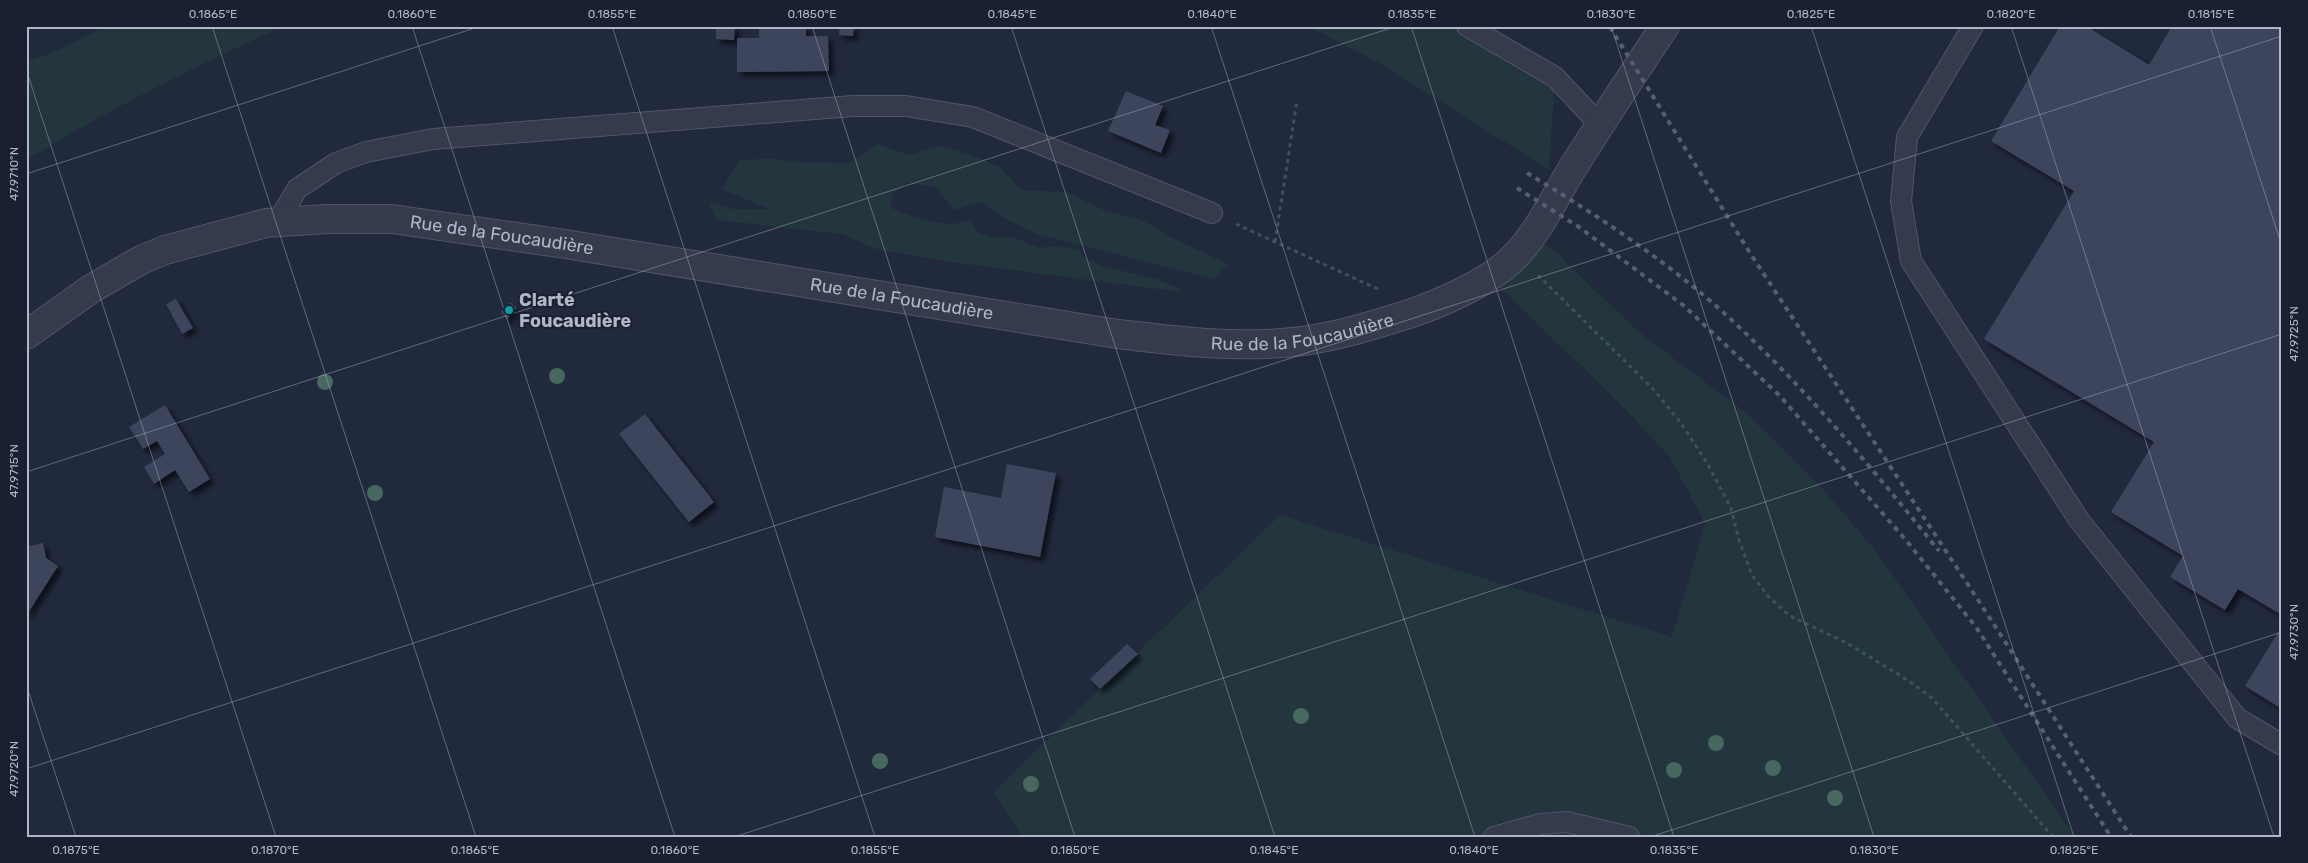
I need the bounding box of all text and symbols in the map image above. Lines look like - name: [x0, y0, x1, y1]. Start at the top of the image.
- text: 0.1865°E: [189, 7, 237, 21]
- text: 0.1860°E: [387, 7, 437, 21]
- text: 0.1855°E: [588, 7, 636, 21]
- text: 0.1850°E: [787, 7, 837, 21]
- text: 0.1845°E: [988, 7, 1036, 21]
- text: 0.1840°E: [1187, 7, 1237, 21]
- text: 0.1835°E: [1388, 7, 1436, 21]
- text: 0.1830°E: [1586, 7, 1636, 21]
- text: 0.1825°E: [1787, 7, 1835, 21]
- text: 0.1820°E: [1986, 7, 2036, 21]
- text: 0.1815°E: [2188, 7, 2234, 21]
- text: 47.9710°N: [7, 147, 21, 201]
- street label: Rue de la Foucaudière: [408, 211, 595, 259]
- street label: Rue de la Foucaudière: [808, 273, 995, 325]
- place label: Clarté Foucaudière: [519, 289, 632, 332]
- marker: Clarté Foucaudière: [503, 304, 515, 316]
- text: 47.9725°N: [2287, 306, 2301, 362]
- street label: Rue de la Foucaudière: [1210, 308, 1396, 355]
- text: 47.9715°N: [7, 444, 21, 498]
- text: 47.9730°N: [2287, 604, 2301, 660]
- text: 47.9720°N: [7, 741, 21, 797]
- text: 0.1875°E: [52, 843, 100, 857]
- text: 0.1870°E: [251, 843, 299, 857]
- text: 0.1865°E: [451, 843, 499, 857]
- text: 0.1860°E: [650, 843, 700, 857]
- text: 0.1855°E: [851, 843, 899, 857]
- text: 0.1850°E: [1050, 843, 1100, 857]
- text: 0.1845°E: [1250, 843, 1298, 857]
- text: 0.1840°E: [1449, 843, 1499, 857]
- text: 0.1835°E: [1650, 843, 1698, 857]
- text: 0.1830°E: [1849, 843, 1899, 857]
- text: 0.1825°E: [2050, 843, 2098, 857]

